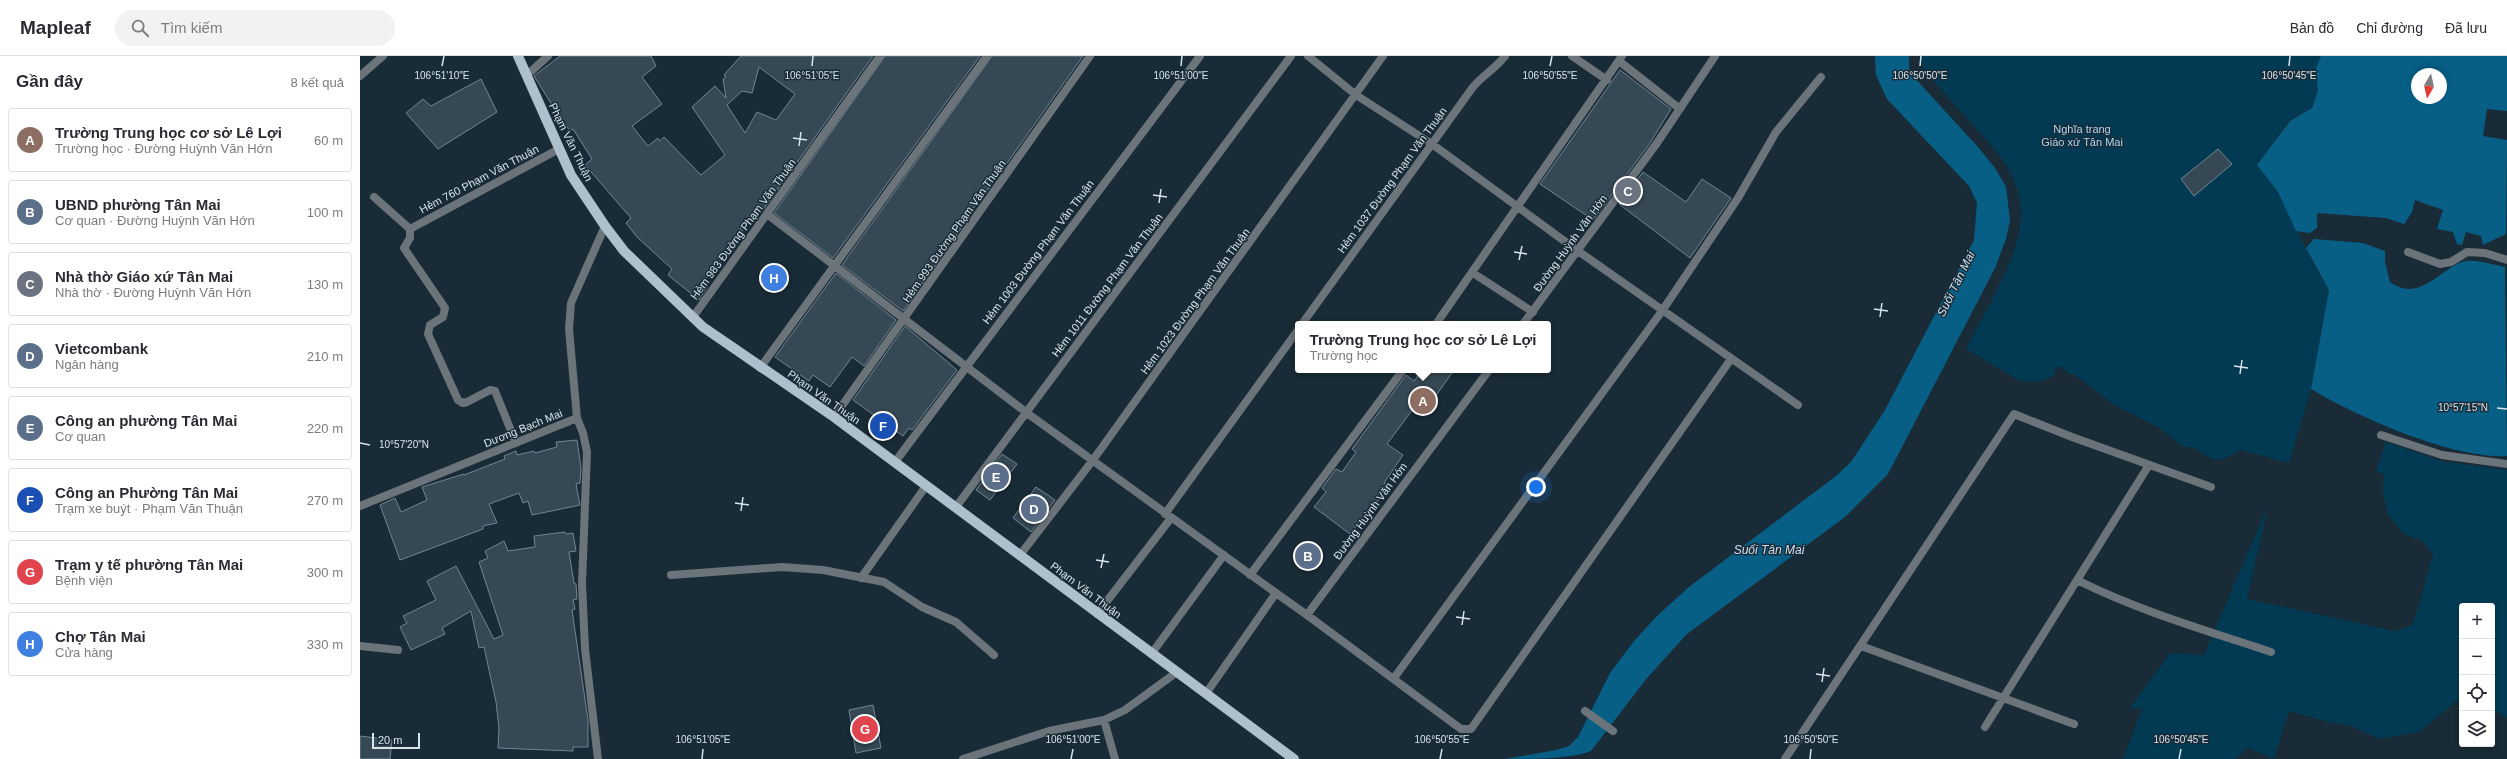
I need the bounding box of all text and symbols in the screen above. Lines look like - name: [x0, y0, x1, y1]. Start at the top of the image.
- search box: [115, 10, 395, 46]
- text: Mapleaf: [20, 17, 91, 38]
- icon: search: [129, 17, 151, 39]
- text: Tìm kiếm: [161, 19, 222, 36]
- text: Bản đồ: [2290, 20, 2334, 36]
- text: Chỉ đường: [2356, 20, 2423, 36]
- text: Đã lưu: [2445, 20, 2487, 36]
- north arrow: [2411, 68, 2447, 104]
- text: 106°51'10"E: [414, 70, 470, 81]
- text: 106°51'05"E: [784, 70, 840, 81]
- text: 106°51'00"E: [1153, 70, 1209, 81]
- text: 106°50'55"E: [1522, 70, 1578, 81]
- text: 106°50'50"E: [1892, 70, 1948, 81]
- text: 106°50'45"E: [2261, 70, 2317, 81]
- text: Gần đây: [16, 72, 83, 91]
- text: 8 kết quả: [291, 75, 344, 90]
- street label: Phạm Văn Thuận: [547, 101, 595, 183]
- street label: Hẻm 1037 Đường Phạm Văn Thuận: [1335, 105, 1449, 255]
- park label: Nghĩa trang Giáo xứ Tân Mai: [2041, 123, 2123, 148]
- text: Trường Trung học cơ sở Lê Lợi: [55, 124, 282, 141]
- text: A: [25, 133, 35, 148]
- text: 60 m: [314, 133, 343, 148]
- text: Trường học · Đường Huỳnh Văn Hớn: [55, 141, 272, 156]
- street label: Hẻm 760 Phạm Văn Thuận: [417, 142, 541, 216]
- street label: Hẻm 983 Đường Phạm Văn Thuận: [687, 156, 799, 302]
- street label: Hẻm 993 Đường Phạm Văn Thuận: [900, 158, 1008, 304]
- pin: C: [1615, 176, 1641, 206]
- street label: Hẻm 1003 Đường Phạm Văn Thuận: [980, 178, 1096, 326]
- street label: Đường Huỳnh Văn Hớn: [1531, 192, 1609, 294]
- text: UBND phường Tân Mai: [55, 196, 221, 213]
- text: B: [25, 205, 35, 220]
- text: 100 m: [307, 205, 343, 220]
- street label: Hẻm 1011 Đường Phạm Văn Thuận: [1049, 211, 1165, 359]
- text: Cơ quan · Đường Huỳnh Văn Hớn: [55, 213, 255, 228]
- street label: Hẻm 1023 Đường Phạm Văn Thuận: [1138, 226, 1252, 376]
- water label: Suối Tân Mai: [1934, 249, 1978, 319]
- pin: H: [761, 263, 787, 293]
- text: Nhà thờ Giáo xứ Tân Mai: [55, 268, 233, 285]
- text: C: [25, 277, 35, 292]
- text: 130 m: [307, 277, 343, 292]
- text: Nhà thờ · Đường Huỳnh Văn Hớn: [55, 285, 251, 300]
- popup: [1295, 321, 1551, 373]
- text: Trường Trung học cơ sở Lê Lợi: [1310, 331, 1536, 348]
- text: Vietcombank: [55, 340, 148, 357]
- text: Trường học: [1310, 348, 1378, 363]
- text: D: [25, 349, 35, 364]
- text: 210 m: [307, 349, 343, 364]
- text: Ngân hàng: [55, 357, 119, 372]
- street label: Phạm Văn Thuận: [786, 368, 862, 426]
- pin: A: [1410, 386, 1436, 416]
- text: 10°57'15"N: [2438, 402, 2488, 413]
- street label: Dương Bạch Mai: [482, 407, 564, 449]
- pin: F: [870, 411, 896, 441]
- text: Công an phường Tân Mai: [55, 412, 237, 429]
- text: E: [26, 421, 34, 436]
- text: 220 m: [307, 421, 343, 436]
- text: Cơ quan: [55, 429, 105, 444]
- text: 10°57'20"N: [379, 439, 429, 450]
- street label: Đường Huỳnh Văn Hớn: [1331, 460, 1409, 562]
- pin: E: [983, 462, 1009, 492]
- your location: [1526, 477, 1546, 497]
- text: Công an Phường Tân Mai: [55, 484, 238, 501]
- text: F: [26, 493, 34, 508]
- text: 270 m: [307, 493, 343, 508]
- pin: D: [1021, 494, 1047, 524]
- text: Trạm xe buýt · Phạm Văn Thuận: [55, 501, 243, 516]
- pin: B: [1295, 541, 1321, 571]
- water label: Suối Tân Mai: [1734, 543, 1805, 557]
- text: Trạm y tế phường Tân Mai: [55, 556, 243, 573]
- street label: Phạm Văn Thuận: [1048, 560, 1124, 620]
- text: G: [25, 565, 35, 580]
- text: 300 m: [307, 565, 343, 580]
- text: Bệnh viện: [55, 573, 113, 588]
- map controls: [2459, 603, 2495, 747]
- button: +: [2459, 603, 2495, 639]
- text: Chợ Tân Mai: [55, 628, 146, 645]
- text: H: [25, 637, 35, 652]
- text: 330 m: [307, 637, 343, 652]
- button: −: [2459, 639, 2495, 675]
- text: Cửa hàng: [55, 645, 113, 660]
- button: locate: [2459, 675, 2495, 711]
- button: layers: [2459, 711, 2495, 747]
- pin: G: [852, 714, 878, 744]
- scale bar: [372, 731, 420, 750]
- text: 20 m: [378, 734, 402, 746]
- text: 106°51'05"E: [675, 734, 731, 745]
- text: 106°51'00"E: [1045, 734, 1101, 745]
- text: 106°50'55"E: [1414, 734, 1470, 745]
- text: 106°50'50"E: [1783, 734, 1839, 745]
- text: 106°50'45"E: [2153, 734, 2209, 745]

